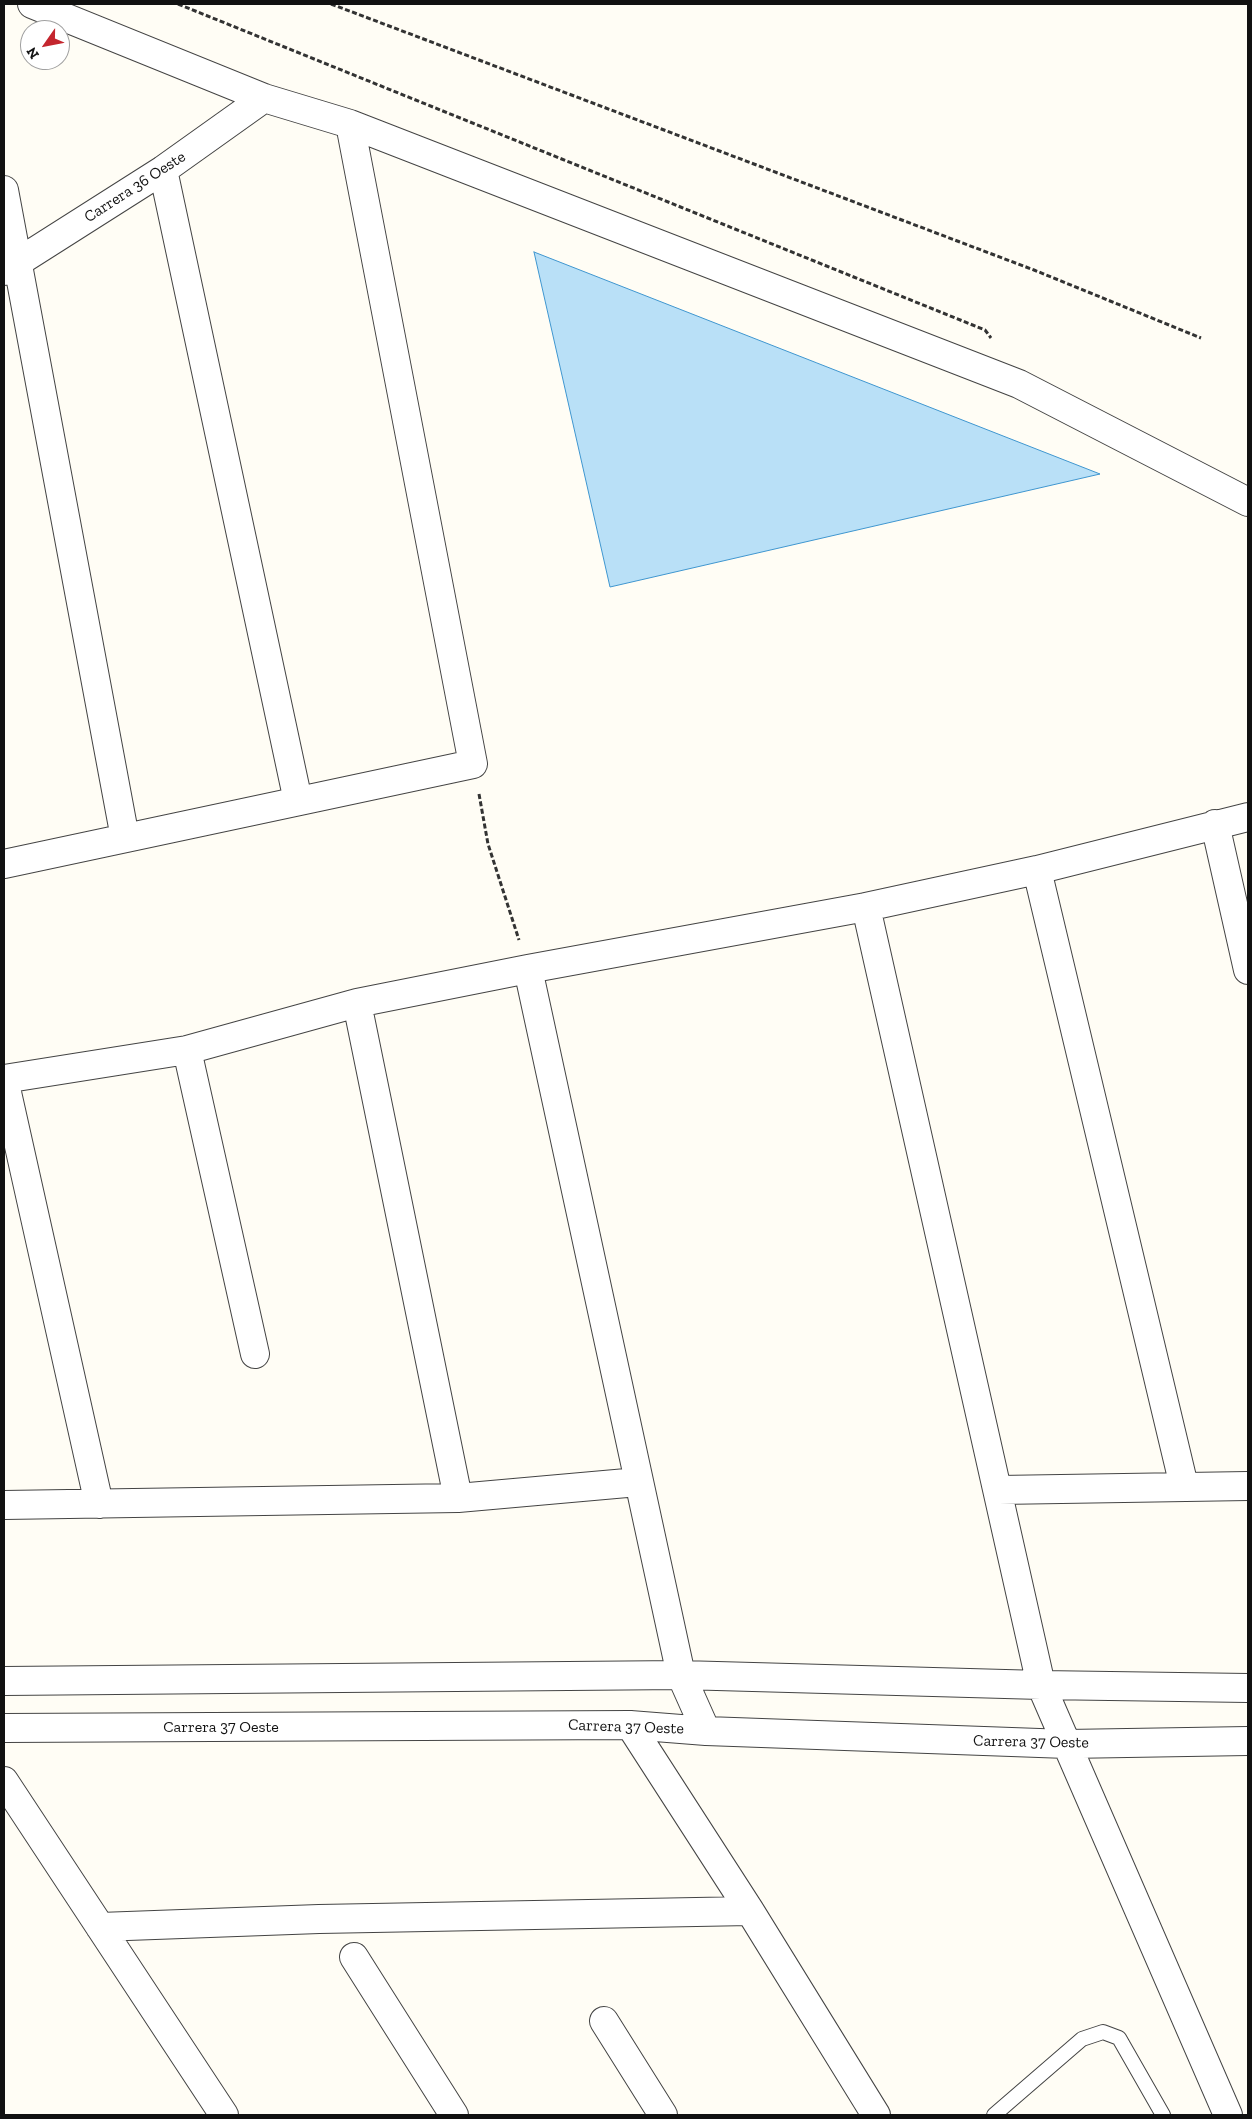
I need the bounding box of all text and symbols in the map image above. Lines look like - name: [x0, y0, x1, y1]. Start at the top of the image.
- north arrow: [20, 20, 70, 70]
- text: N: [23, 44, 43, 62]
- street label: Carrera 36 Oeste: [81, 147, 189, 227]
- street label: Carrera 37 Oeste: [568, 1715, 684, 1739]
- street label: Carrera 37 Oeste: [163, 1717, 279, 1737]
- street label: Carrera 37 Oeste: [973, 1731, 1089, 1753]

